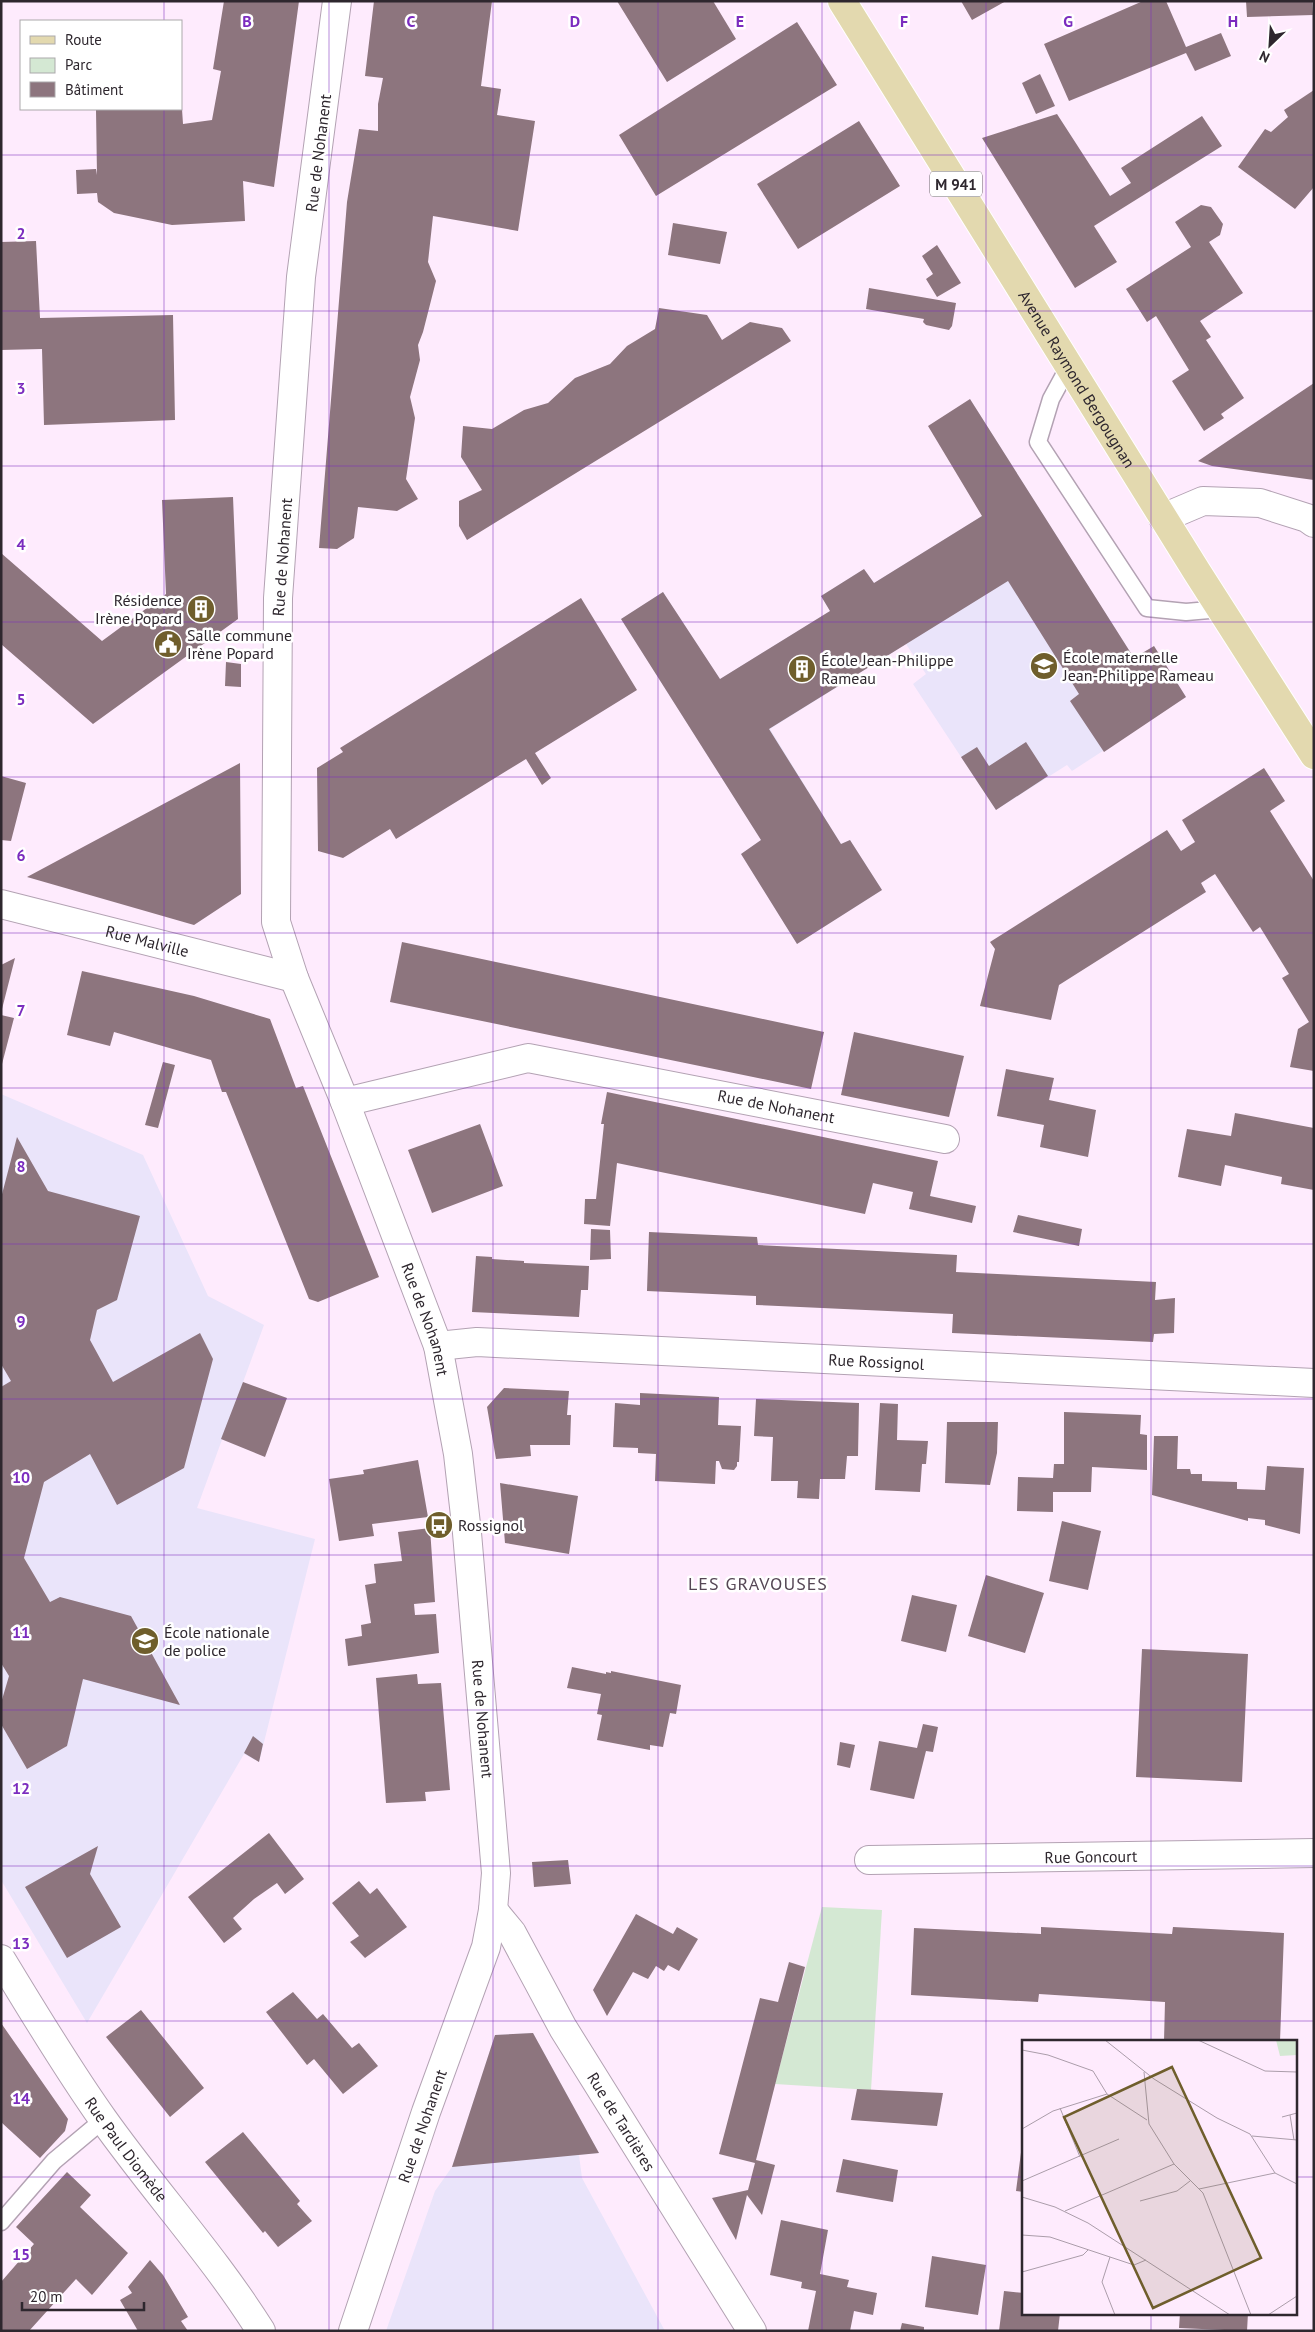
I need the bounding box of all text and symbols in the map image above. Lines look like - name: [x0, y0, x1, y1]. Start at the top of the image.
- text: B: [242, 11, 252, 31]
- text: C: [407, 11, 416, 31]
- text: D: [570, 11, 580, 31]
- text: E: [736, 11, 744, 31]
- text: F: [900, 11, 908, 31]
- text: G: [1063, 11, 1073, 31]
- text: H: [1228, 11, 1238, 31]
- legend: [20, 20, 182, 110]
- north arrow: [1245, 20, 1295, 70]
- text: Route: [65, 30, 102, 49]
- text: N: [1257, 47, 1272, 67]
- text: Parc: [65, 55, 92, 74]
- text: Bâtiment: [65, 80, 123, 99]
- street label: Rue de Nohanent: [301, 92, 335, 213]
- road number: M 941: [930, 172, 982, 196]
- text: 2: [16, 223, 26, 243]
- street label: Avenue Raymond Bergougnan: [1014, 287, 1140, 471]
- text: 3: [16, 378, 26, 398]
- street label: Rue de Nohanent: [268, 497, 296, 617]
- text: 4: [16, 534, 26, 554]
- place label: Résidence Irène Popard: [95, 590, 182, 628]
- building icon: Résidence Irène Popard: [186, 594, 216, 624]
- place label: Salle commune Irène Popard: [187, 625, 292, 663]
- public building icon: Salle commune Irène Popard: [153, 629, 183, 659]
- place label: École maternelle Jean-Philippe Rameau: [1062, 647, 1214, 685]
- place label: École Jean-Philippe Rameau: [821, 650, 954, 688]
- school or university icon: École maternelle Jean-Philippe Rameau: [1029, 651, 1059, 681]
- building icon: École Jean-Philippe Rameau: [787, 654, 817, 684]
- text: 5: [16, 689, 26, 709]
- text: 6: [16, 845, 26, 865]
- street label: Rue Malville: [104, 921, 191, 961]
- text: 7: [16, 1000, 26, 1020]
- street label: Rue de Nohanent: [716, 1085, 837, 1127]
- text: 8: [16, 1156, 26, 1176]
- street label: Rue de Nohanent: [397, 1260, 453, 1378]
- text: 9: [16, 1311, 26, 1331]
- street label: Rue Rossignol: [828, 1349, 925, 1374]
- text: 10: [12, 1467, 30, 1487]
- bus stop icon: Rossignol: [424, 1510, 454, 1540]
- place label: Rossignol: [458, 1515, 524, 1535]
- district label: LES GRAVOUSES: [688, 1572, 828, 1595]
- text: 11: [12, 1622, 30, 1642]
- place label: École nationale de police: [164, 1622, 270, 1660]
- school or university icon: École nationale de police: [130, 1626, 160, 1656]
- street label: Rue de Nohanent: [468, 1659, 498, 1779]
- text: 12: [12, 1778, 30, 1798]
- street label: Rue Goncourt: [1044, 1846, 1138, 1867]
- text: 13: [12, 1933, 30, 1953]
- inset map: [1022, 2040, 1298, 2314]
- street label: Rue de Nohanent: [393, 2066, 451, 2185]
- street label: Rue de Tardières: [583, 2068, 660, 2175]
- text: 14: [12, 2088, 30, 2108]
- street label: Rue Paul Diomède: [81, 2093, 172, 2206]
- text: 15: [12, 2244, 30, 2264]
- scale bar: [22, 2280, 145, 2312]
- text: 20 m: [30, 2287, 63, 2306]

